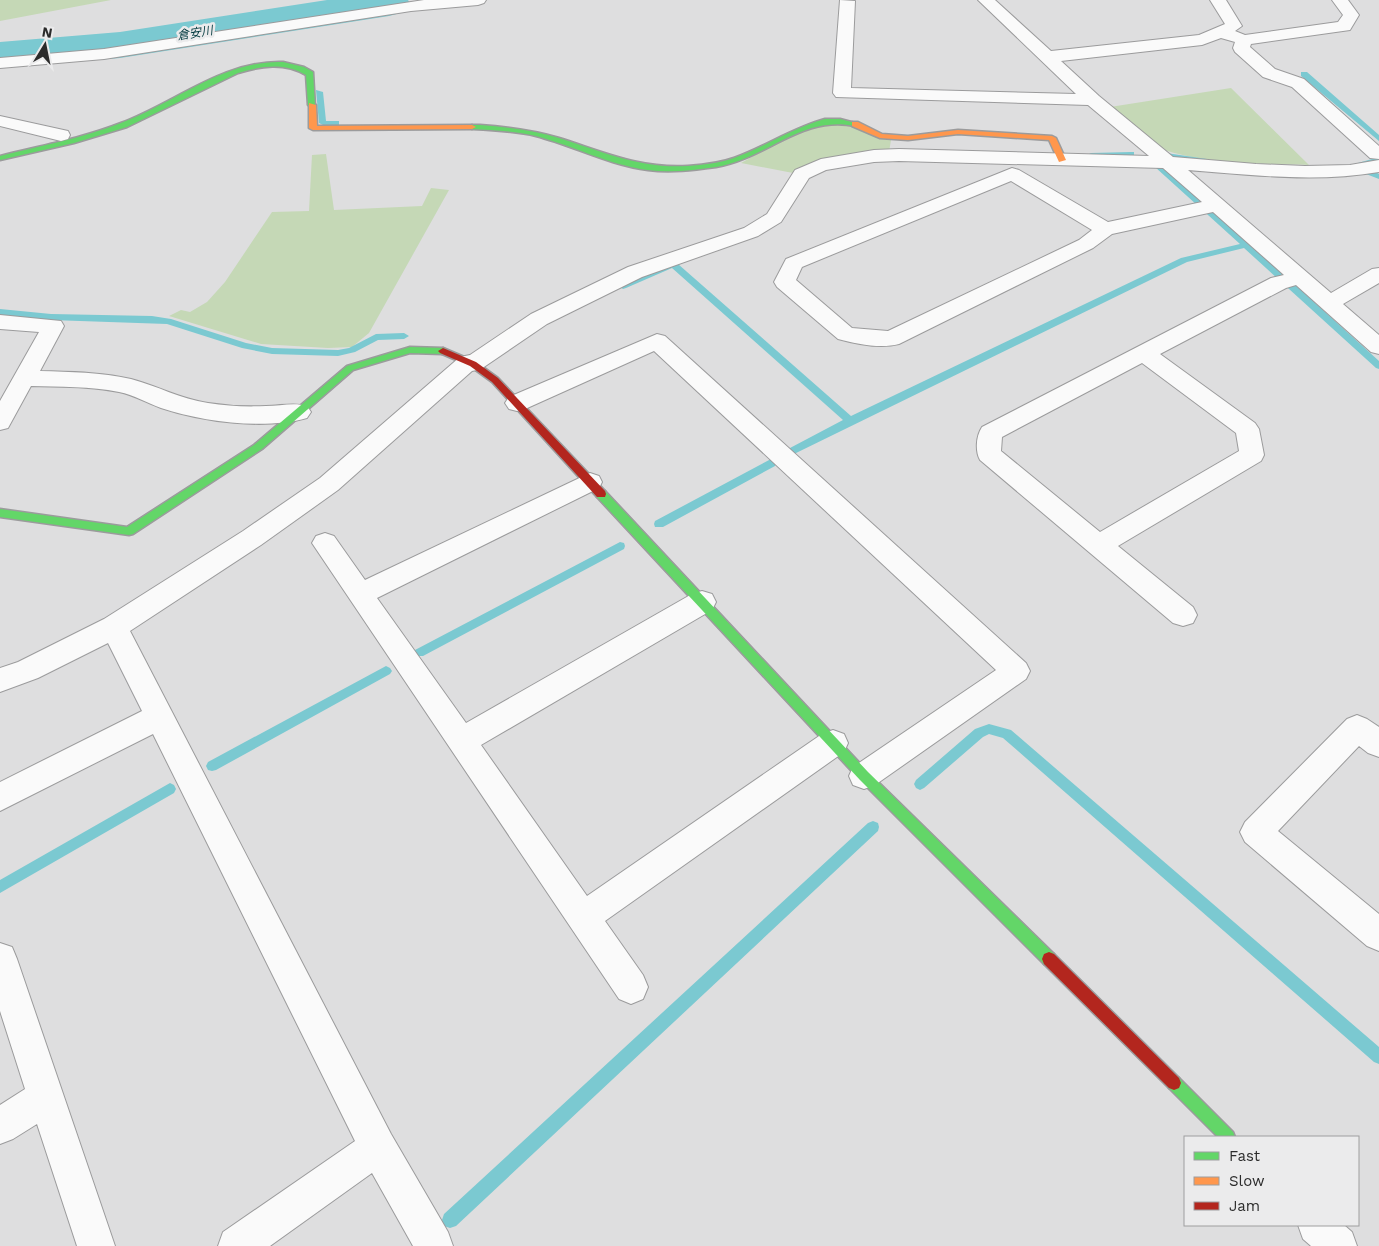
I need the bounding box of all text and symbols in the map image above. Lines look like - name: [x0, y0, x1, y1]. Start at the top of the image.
- north arrow: [20, 20, 70, 70]
- text: N: [41, 23, 54, 41]
- water label: 倉安川: [176, 23, 216, 43]
- legend: [1184, 1136, 1359, 1226]
- text: Fast: [1229, 1147, 1261, 1165]
- text: Slow: [1229, 1172, 1265, 1190]
- text: Jam: [1229, 1197, 1260, 1215]

